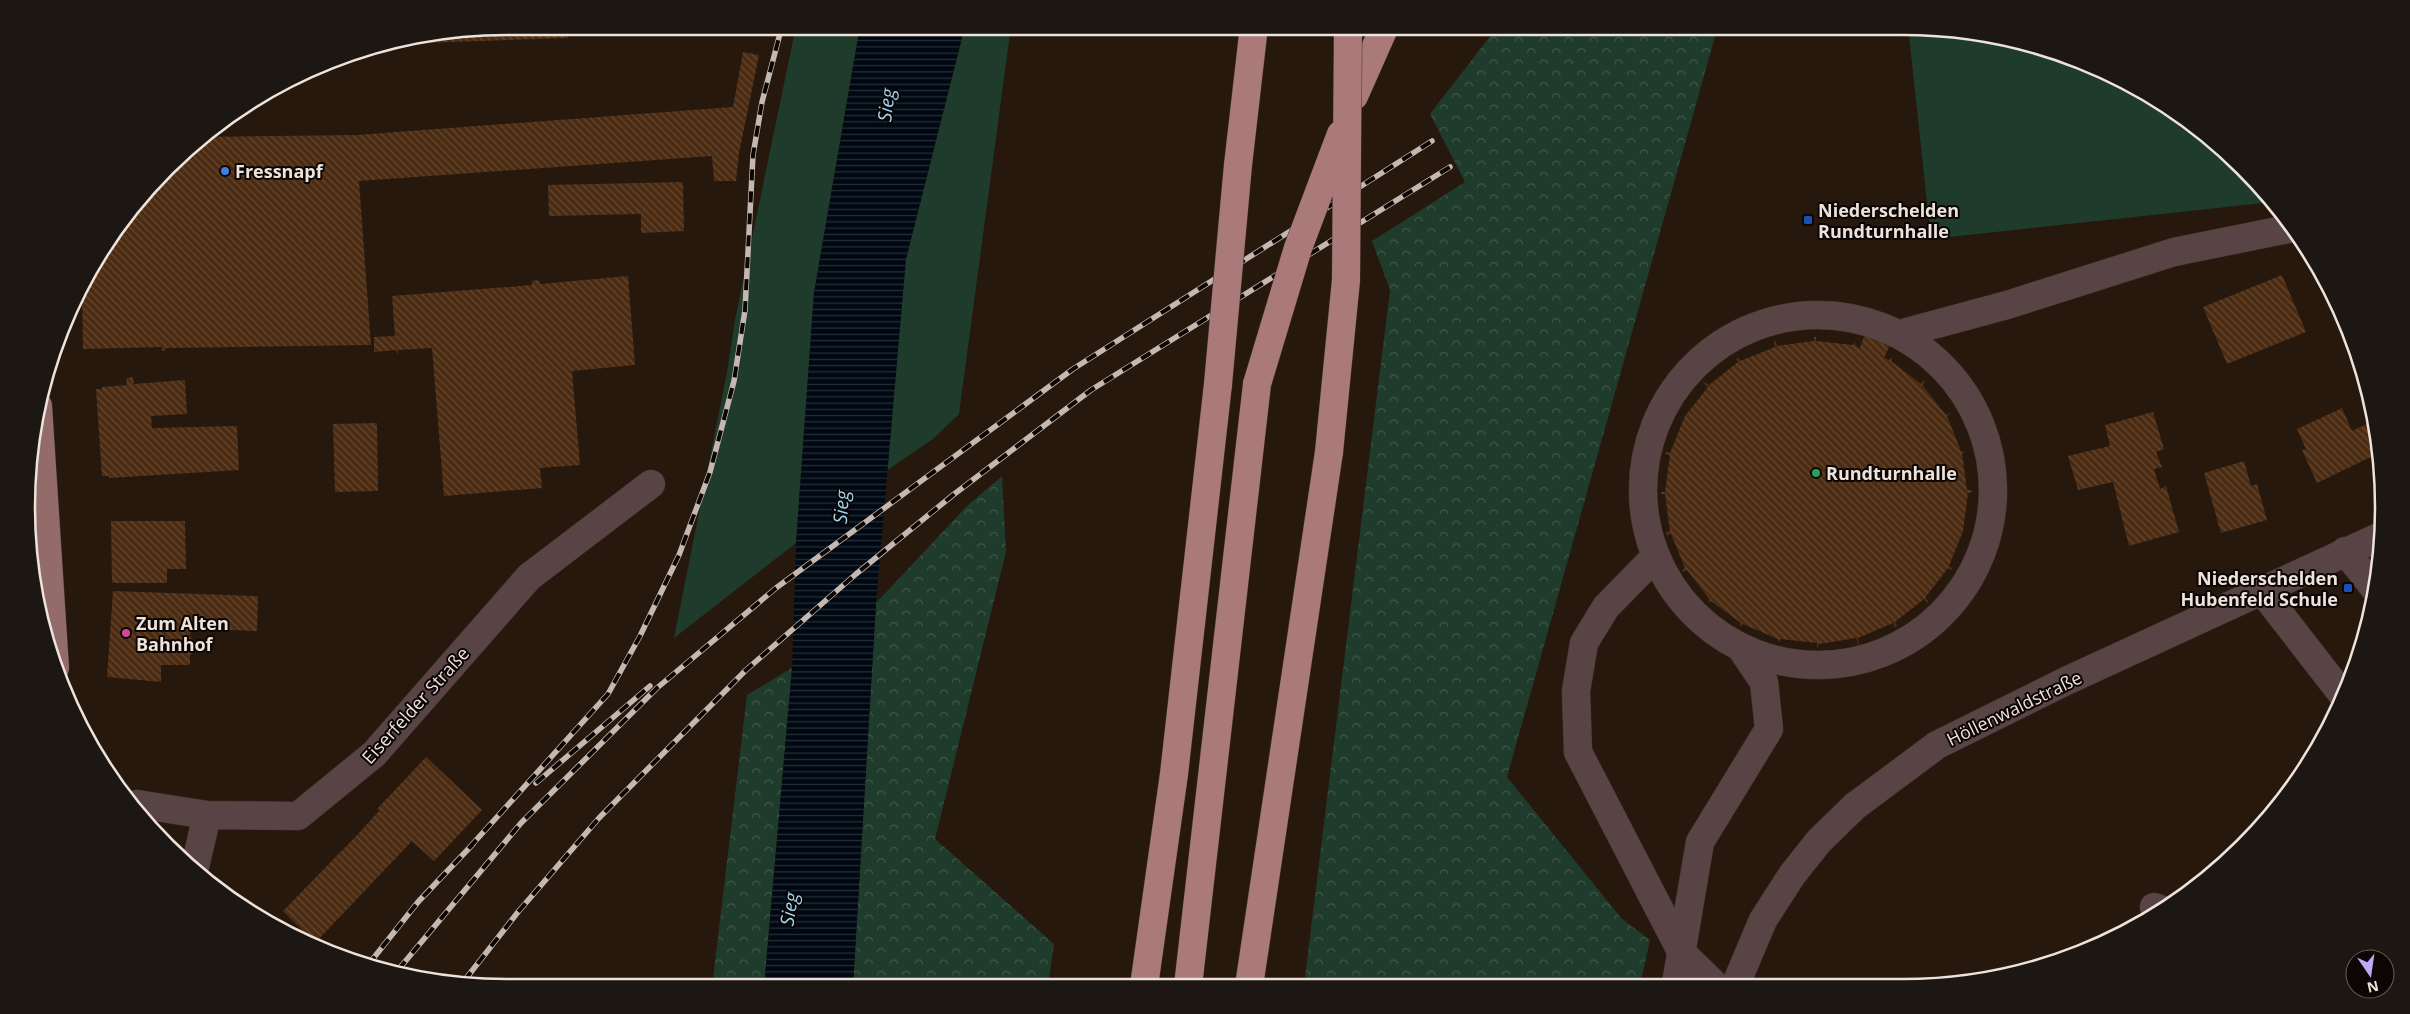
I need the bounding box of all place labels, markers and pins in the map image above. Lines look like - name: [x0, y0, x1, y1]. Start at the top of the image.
- place label: Fressnapf: [235, 159, 324, 183]
- marker: Fressnapf: [219, 165, 231, 177]
- place label: Niederschelden Rundturnhalle: [1818, 198, 1959, 243]
- marker: Niederschelden Rundturnhalle: [1802, 214, 1814, 226]
- place label: Rundturnhalle: [1826, 461, 1957, 485]
- marker: Rundturnhalle: [1810, 467, 1822, 479]
- place label: Niederschelden Hubenfeld Schule: [2180, 566, 2338, 611]
- marker: Niederschelden Hubenfeld Schule: [2342, 582, 2354, 594]
- place label: Zum Alten Bahnhof: [136, 611, 229, 656]
- marker: Zum Alten Bahnhof: [120, 627, 132, 639]

